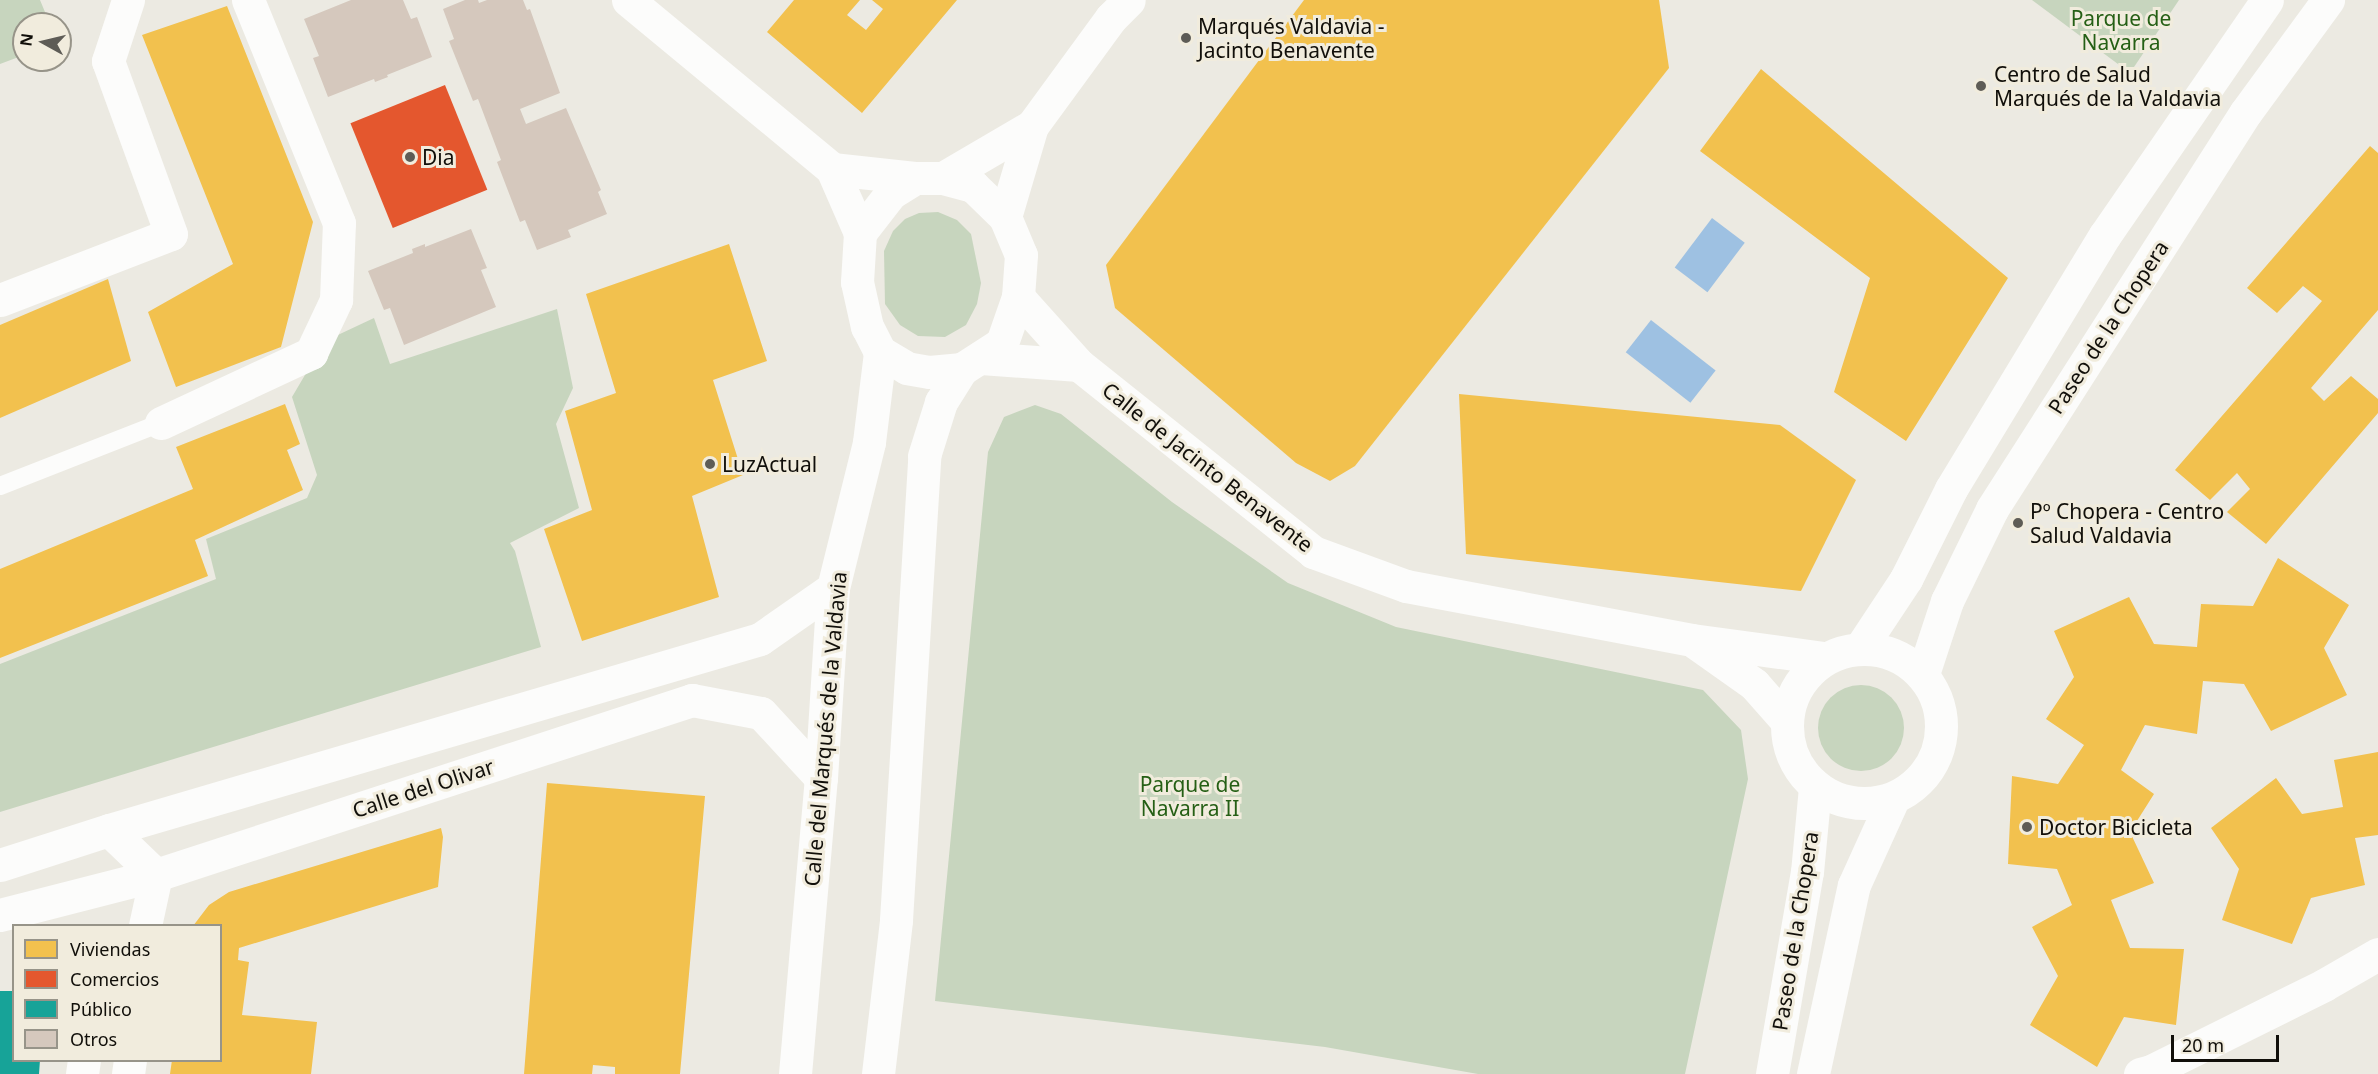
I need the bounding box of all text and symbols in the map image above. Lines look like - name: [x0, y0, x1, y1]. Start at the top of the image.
- park label: Parque de Navarra: [2071, 5, 2171, 55]
- north arrow: [12, 12, 72, 72]
- place label: Marqués Valdavia - Jacinto Benavente: [1198, 13, 1385, 63]
- marker: Marqués Valdavia - Jacinto Benavente: [1179, 31, 1193, 45]
- text: N: [14, 32, 38, 48]
- place label: Centro de Salud Marqués de la Valdavia: [1994, 61, 2221, 111]
- marker: Centro de Salud Marqués de la Valdavia: [1972, 77, 1990, 95]
- place label: Dia: [422, 144, 455, 170]
- marker: Dia: [403, 150, 417, 164]
- street label: Paseo de la Chopera: [2043, 236, 2173, 418]
- street label: Calle de Jacinto Benavente: [1098, 377, 1318, 557]
- place label: LuzActual: [722, 451, 817, 477]
- marker: LuzActual: [703, 457, 717, 471]
- place label: Pº Chopera - Centro Salud Valdavia: [2030, 498, 2224, 548]
- marker: Pº Chopera - Centro Salud Valdavia: [2011, 516, 2025, 530]
- street label: Calle del Marqués de la Valdavia: [799, 571, 851, 887]
- street label: Calle del Olivar: [349, 753, 497, 823]
- park label: Parque de Navarra II: [1140, 771, 1240, 821]
- place label: Doctor Bicicleta: [2039, 814, 2193, 840]
- marker: Doctor Bicicleta: [2020, 820, 2034, 834]
- street label: Paseo de la Chopera: [1767, 830, 1823, 1032]
- legend: [12, 924, 222, 1062]
- text: Viviendas: [70, 937, 150, 961]
- text: Comercios: [70, 967, 159, 991]
- text: Público: [70, 997, 132, 1021]
- scale bar: [2174, 1023, 2282, 1061]
- text: Otros: [70, 1027, 117, 1051]
- text: 20 m: [2182, 1033, 2224, 1057]

